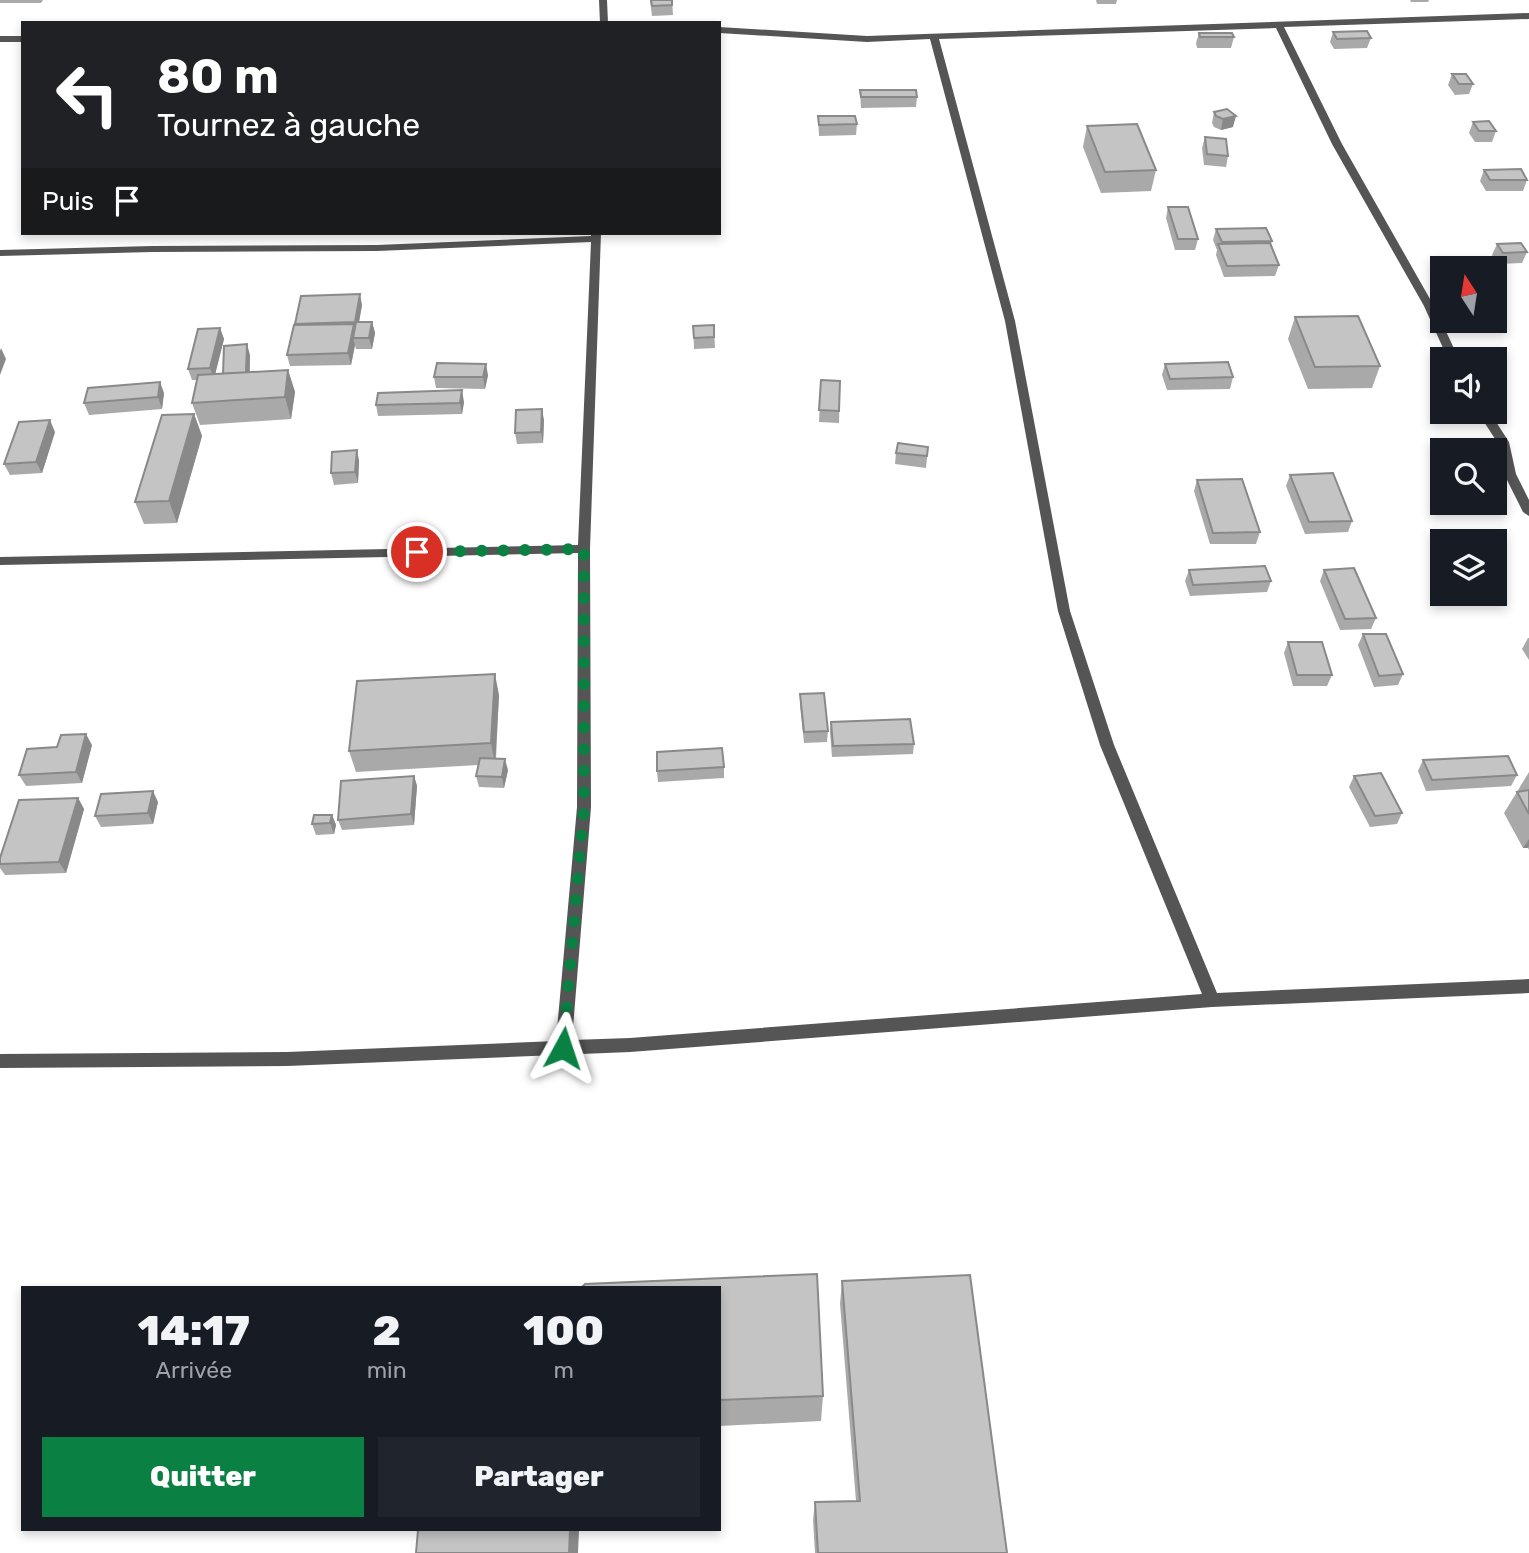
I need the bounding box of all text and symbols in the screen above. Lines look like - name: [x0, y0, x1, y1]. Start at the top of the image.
- text: 80 m: [157, 47, 279, 105]
- icon: left: [42, 49, 133, 140]
- text: Tournez à gauche: [157, 106, 420, 144]
- icon: arrive: [108, 182, 146, 220]
- text: Puis: [42, 186, 94, 217]
- north arrow: [1430, 256, 1507, 332]
- map controls: [1430, 256, 1507, 606]
- button: sound: [1430, 347, 1507, 424]
- button: search: [1430, 438, 1507, 515]
- pin: [387, 522, 447, 582]
- button: layers: [1430, 529, 1507, 606]
- icon: arrive: [398, 533, 436, 571]
- position arrow: [526, 1011, 600, 1085]
- text: 14:17: [138, 1306, 250, 1356]
- text: 2: [372, 1306, 401, 1356]
- text: 100: [523, 1306, 604, 1356]
- text: Arrivée: [156, 1356, 232, 1384]
- text: min: [367, 1356, 407, 1384]
- text: m: [554, 1356, 574, 1384]
- button: Quitter: [42, 1437, 364, 1517]
- button: Partager: [378, 1437, 700, 1517]

